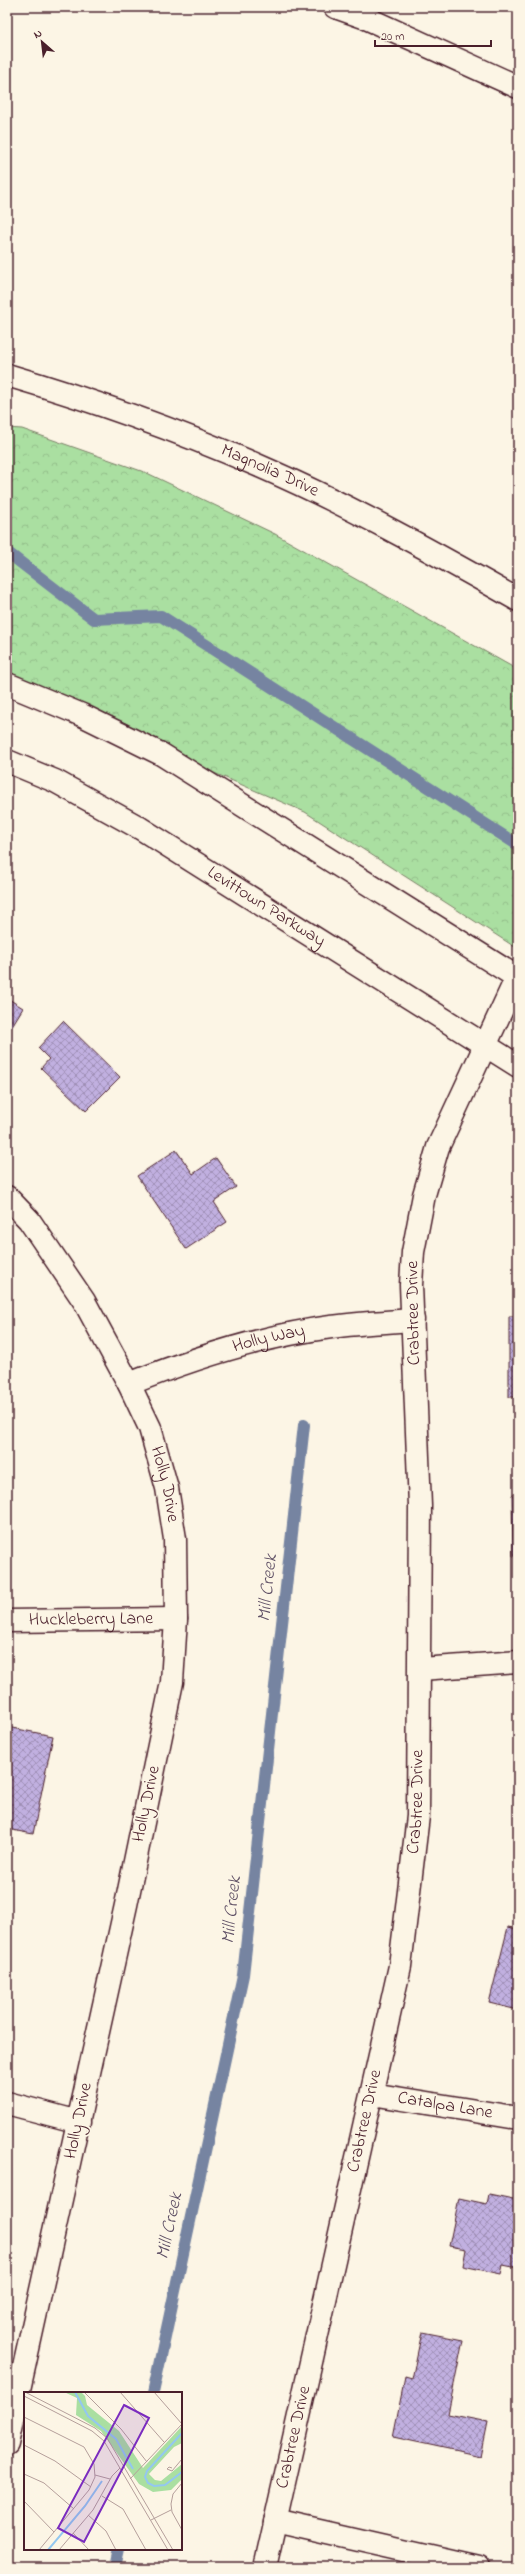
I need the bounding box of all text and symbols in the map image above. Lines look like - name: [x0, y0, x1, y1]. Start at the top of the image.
- north arrow: [22, 22, 62, 62]
- scale bar: [375, 22, 491, 48]
- text: N: [31, 25, 45, 43]
- text: 20 m: [381, 28, 404, 46]
- street label: Magnolia Drive: [217, 438, 324, 505]
- street label: Levittown Parkway: [202, 860, 330, 954]
- street label: Crabtree Drive: [400, 1260, 428, 1365]
- street label: Holly Way: [230, 1318, 307, 1360]
- street label: Holly Drive: [143, 1443, 185, 1525]
- water label: Mill Creek: [251, 1552, 285, 1623]
- street label: Huckleberry Lane: [29, 1606, 154, 1634]
- street label: Crabtree Drive: [401, 1749, 431, 1856]
- street label: Holly Drive: [126, 1763, 168, 1845]
- water label: Mill Creek: [215, 1874, 249, 1945]
- street label: Crabtree Drive: [341, 2066, 390, 2175]
- street label: Holly Drive: [58, 2080, 100, 2162]
- street label: Catalpa Lane: [396, 2085, 495, 2127]
- water label: Mill Creek: [150, 2189, 190, 2262]
- street label: Crabtree Drive: [270, 2382, 319, 2491]
- inset map: [24, 2392, 182, 2550]

